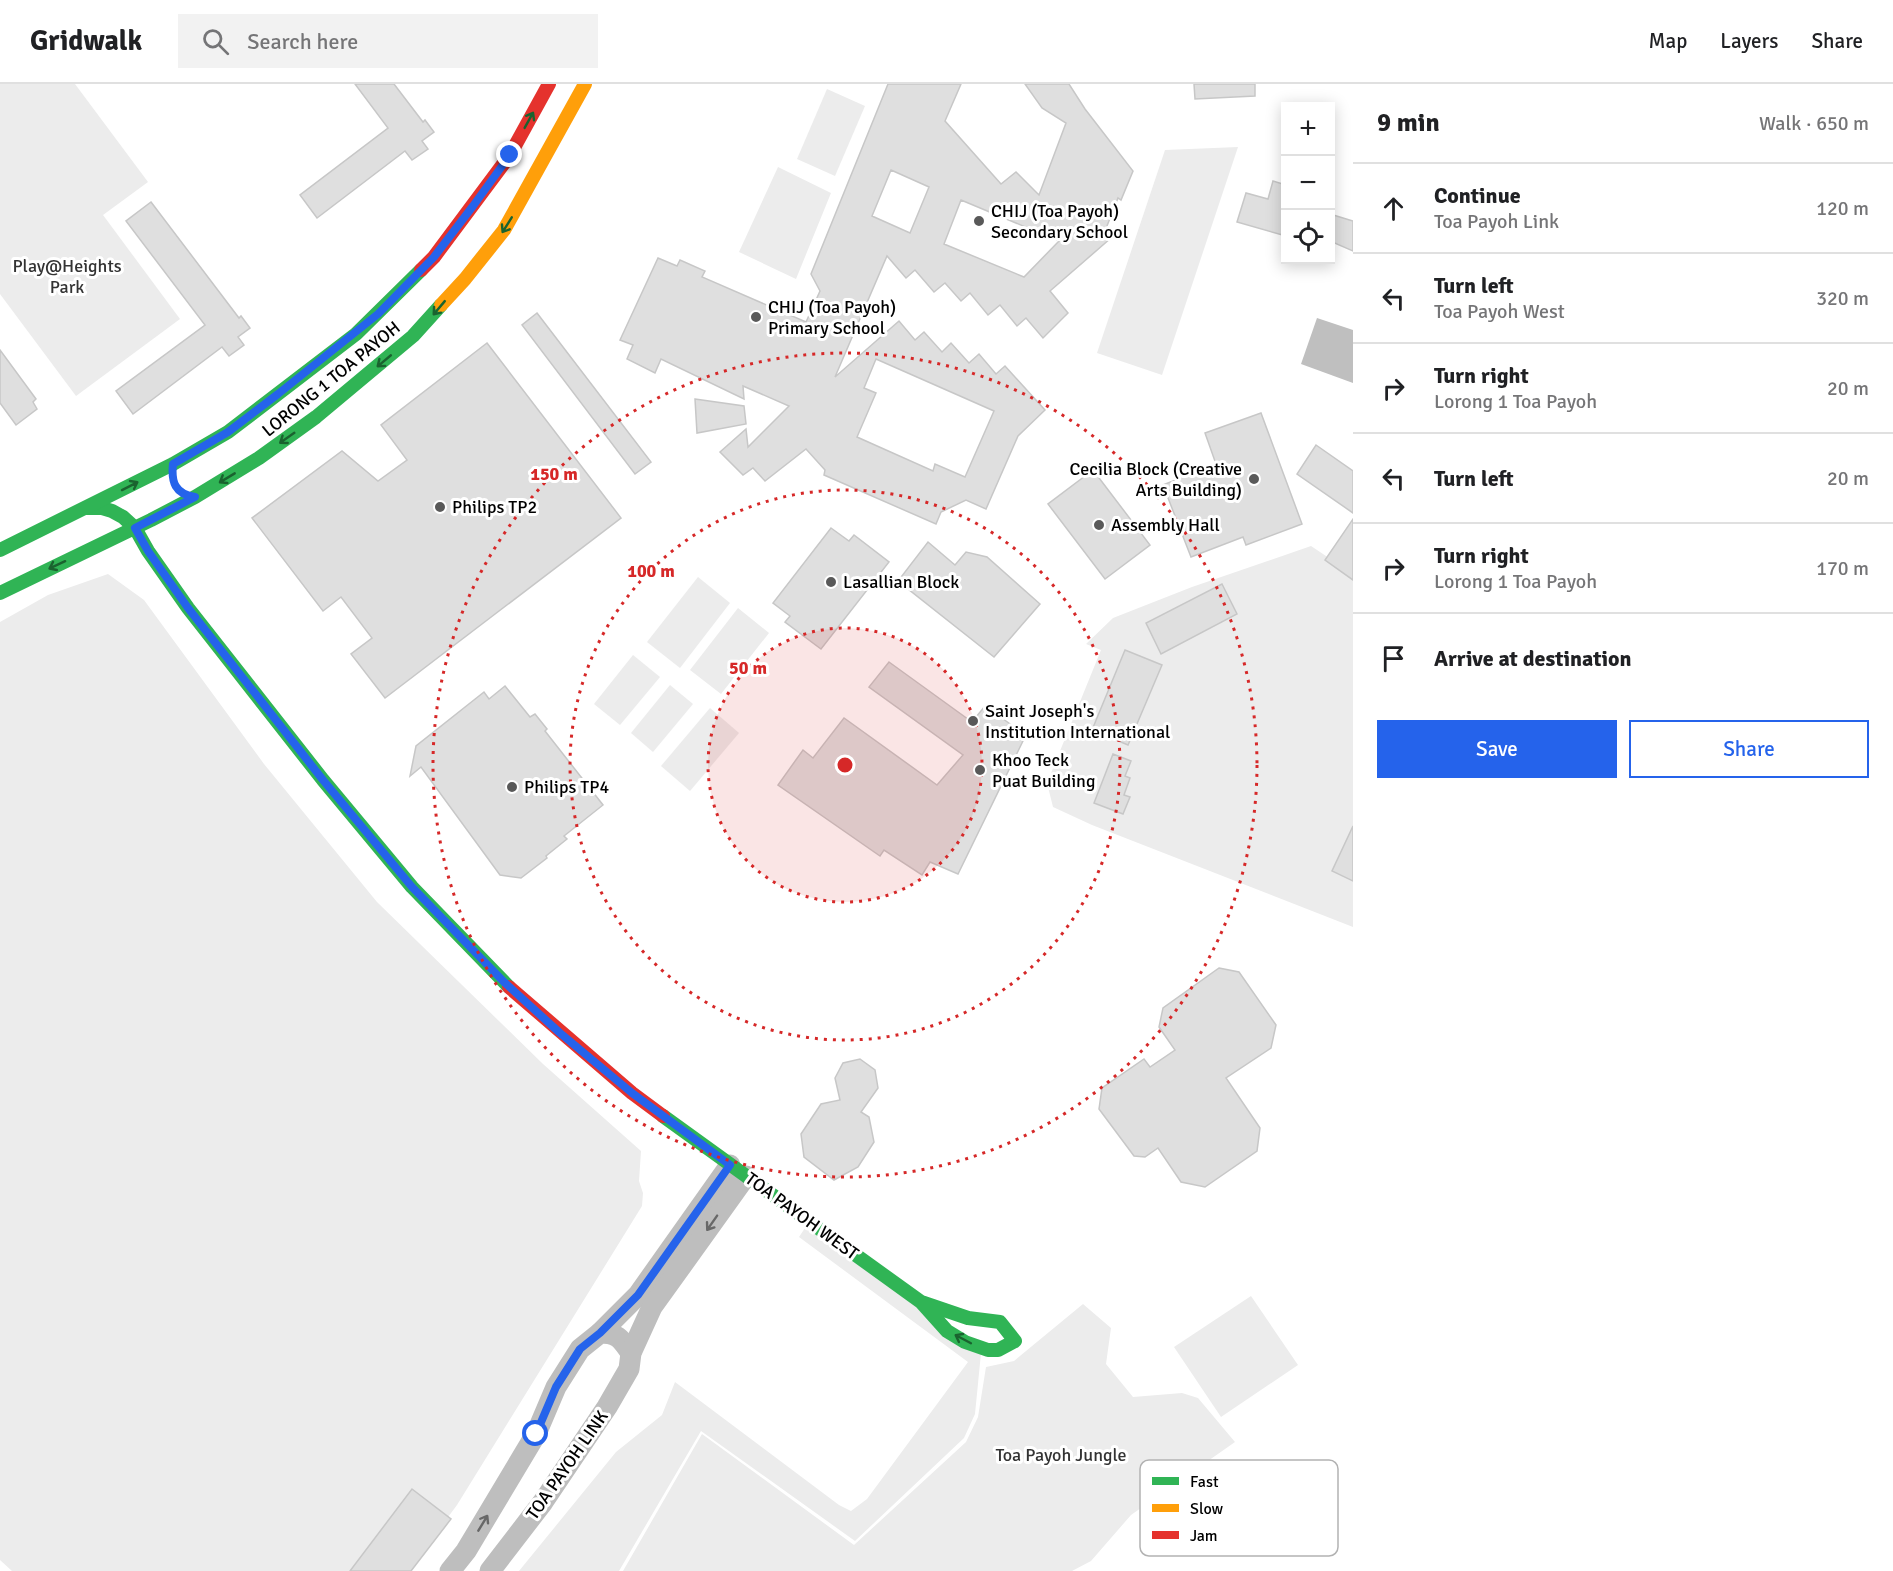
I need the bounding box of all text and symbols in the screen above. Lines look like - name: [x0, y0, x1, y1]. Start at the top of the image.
- search box: [178, 14, 598, 68]
- text: Gridwalk: [30, 24, 142, 58]
- icon: search: [199, 25, 232, 58]
- text: Search here: [247, 28, 358, 55]
- text: Map: [1649, 28, 1687, 54]
- text: Layers: [1720, 28, 1778, 54]
- text: Share: [1811, 28, 1863, 54]
- map controls: [1281, 102, 1335, 264]
- button: +: [1281, 102, 1335, 156]
- text: 9 min: [1377, 107, 1440, 139]
- text: Walk · 650 m: [1759, 111, 1869, 136]
- one-way arrow: [523, 112, 535, 129]
- route end: [496, 141, 522, 167]
- button: −: [1281, 156, 1335, 210]
- text: Continue: [1434, 182, 1521, 209]
- icon: ahead: [1377, 192, 1410, 225]
- text: 120 m: [1816, 196, 1869, 221]
- place label: CHIJ (Toa Payoh) Secondary School: [991, 200, 1128, 243]
- text: Toa Payoh Link: [1434, 209, 1559, 234]
- button: locate: [1281, 210, 1335, 264]
- marker: CHIJ (Toa Payoh) Secondary School: [972, 214, 986, 228]
- one-way arrow: [500, 216, 512, 233]
- park label: Play@Heights Park: [12, 255, 122, 298]
- text: Turn left: [1434, 272, 1514, 299]
- icon: left: [1377, 282, 1410, 315]
- text: 320 m: [1816, 286, 1869, 311]
- place label: CHIJ (Toa Payoh) Primary School: [768, 296, 896, 339]
- text: Toa Payoh West: [1434, 299, 1565, 324]
- one-way arrow: [432, 300, 446, 315]
- marker: CHIJ (Toa Payoh) Primary School: [749, 310, 763, 324]
- street label: LORONG 1 TOA PAYOH: [257, 317, 405, 441]
- one-way arrow: [376, 354, 392, 367]
- text: Turn right: [1434, 362, 1529, 389]
- icon: right: [1377, 372, 1410, 405]
- text: 20 m: [1827, 376, 1869, 401]
- text: Lorong 1 Toa Payoh: [1434, 389, 1597, 414]
- one-way arrow: [280, 432, 296, 444]
- place label: Cecilia Block (Creative Arts Building): [1070, 458, 1242, 501]
- icon: left: [1377, 462, 1410, 495]
- text: 150 m: [530, 463, 578, 485]
- text: Turn left: [1434, 465, 1514, 492]
- text: 20 m: [1827, 466, 1869, 491]
- one-way arrow: [219, 472, 236, 484]
- marker: Cecilia Block (Creative Arts Building): [1247, 472, 1261, 486]
- one-way arrow: [120, 479, 138, 491]
- place label: Philips TP2: [452, 496, 537, 518]
- marker: Philips TP2: [433, 500, 447, 514]
- place label: Assembly Hall: [1111, 514, 1220, 536]
- marker: Assembly Hall: [1092, 518, 1106, 532]
- text: Turn right: [1434, 542, 1529, 569]
- icon: right: [1377, 552, 1410, 585]
- text: 170 m: [1816, 556, 1869, 581]
- one-way arrow: [49, 560, 67, 572]
- text: 100 m: [627, 560, 675, 582]
- text: Lorong 1 Toa Payoh: [1434, 569, 1597, 594]
- place label: Lasallian Block: [843, 571, 959, 593]
- marker: Lasallian Block: [824, 575, 838, 589]
- icon: arrive: [1377, 642, 1410, 675]
- text: Arrive at destination: [1434, 645, 1631, 672]
- text: 50 m: [729, 657, 767, 679]
- place label: Saint Joseph's Institution International: [985, 700, 1170, 743]
- marker: Saint Joseph's Institution International: [966, 714, 980, 728]
- button: Save: [1377, 720, 1617, 778]
- button: Share: [1629, 720, 1869, 778]
- place label: Khoo Teck Puat Building: [992, 749, 1095, 792]
- centre of rings: [835, 755, 855, 775]
- marker: Khoo Teck Puat Building: [973, 763, 987, 777]
- place label: Philips TP4: [524, 776, 609, 798]
- marker: Philips TP4: [505, 780, 519, 794]
- street label: TOA PAYOH WEST: [741, 1168, 863, 1265]
- one-way arrow: [706, 1214, 718, 1230]
- one-way arrow: [954, 1333, 972, 1345]
- street label: TOA PAYOH LINK: [521, 1406, 613, 1524]
- route start: [522, 1420, 548, 1446]
- park label: Toa Payoh Jungle: [995, 1444, 1127, 1466]
- legend: [1140, 1460, 1338, 1556]
- text: Fast: [1190, 1472, 1219, 1492]
- text: Slow: [1190, 1499, 1224, 1519]
- one-way arrow: [477, 1515, 489, 1532]
- text: Jam: [1190, 1526, 1218, 1546]

